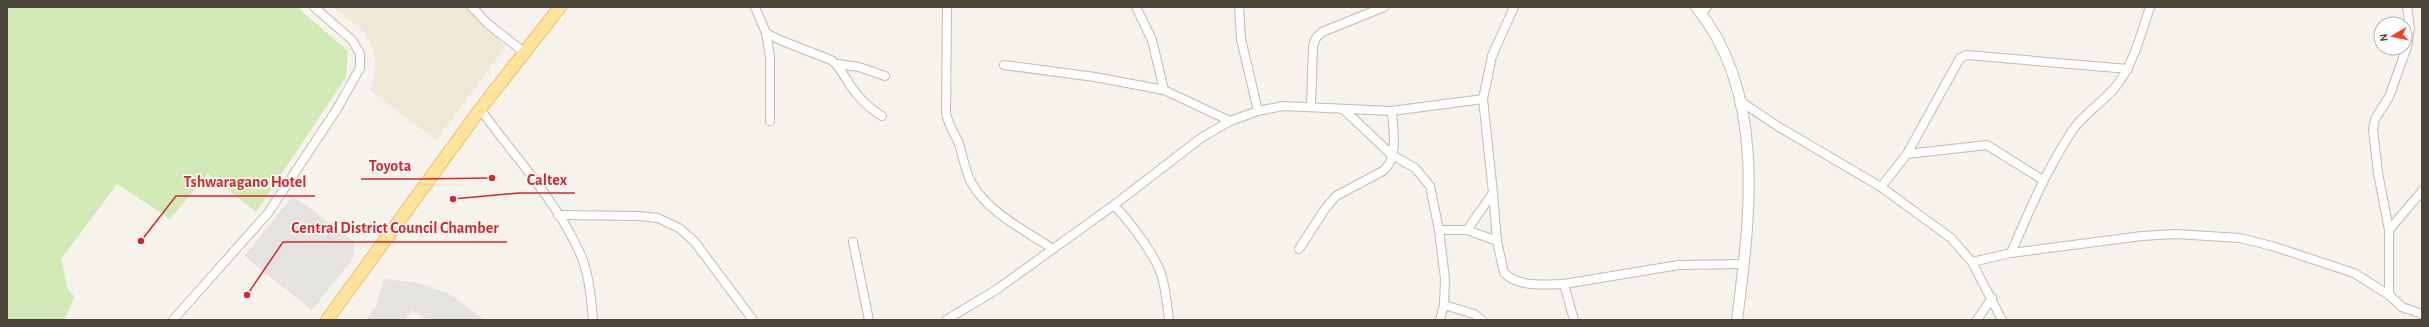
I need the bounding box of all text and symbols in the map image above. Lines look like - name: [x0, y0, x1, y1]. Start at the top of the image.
- north arrow: [2373, 16, 2413, 56]
- text: N: [2378, 33, 2390, 42]
- callout: Toyota: [361, 151, 420, 179]
- text: Toyota: [369, 158, 412, 175]
- callout: Caltex: [519, 165, 575, 193]
- callout: Tshwaragano Hotel: [176, 168, 315, 196]
- text: Caltex: [527, 172, 568, 188]
- text: Tshwaragano Hotel: [183, 174, 307, 190]
- callout: Central District Council Chamber: [283, 214, 507, 242]
- text: Central District Council Chamber: [291, 220, 499, 236]

